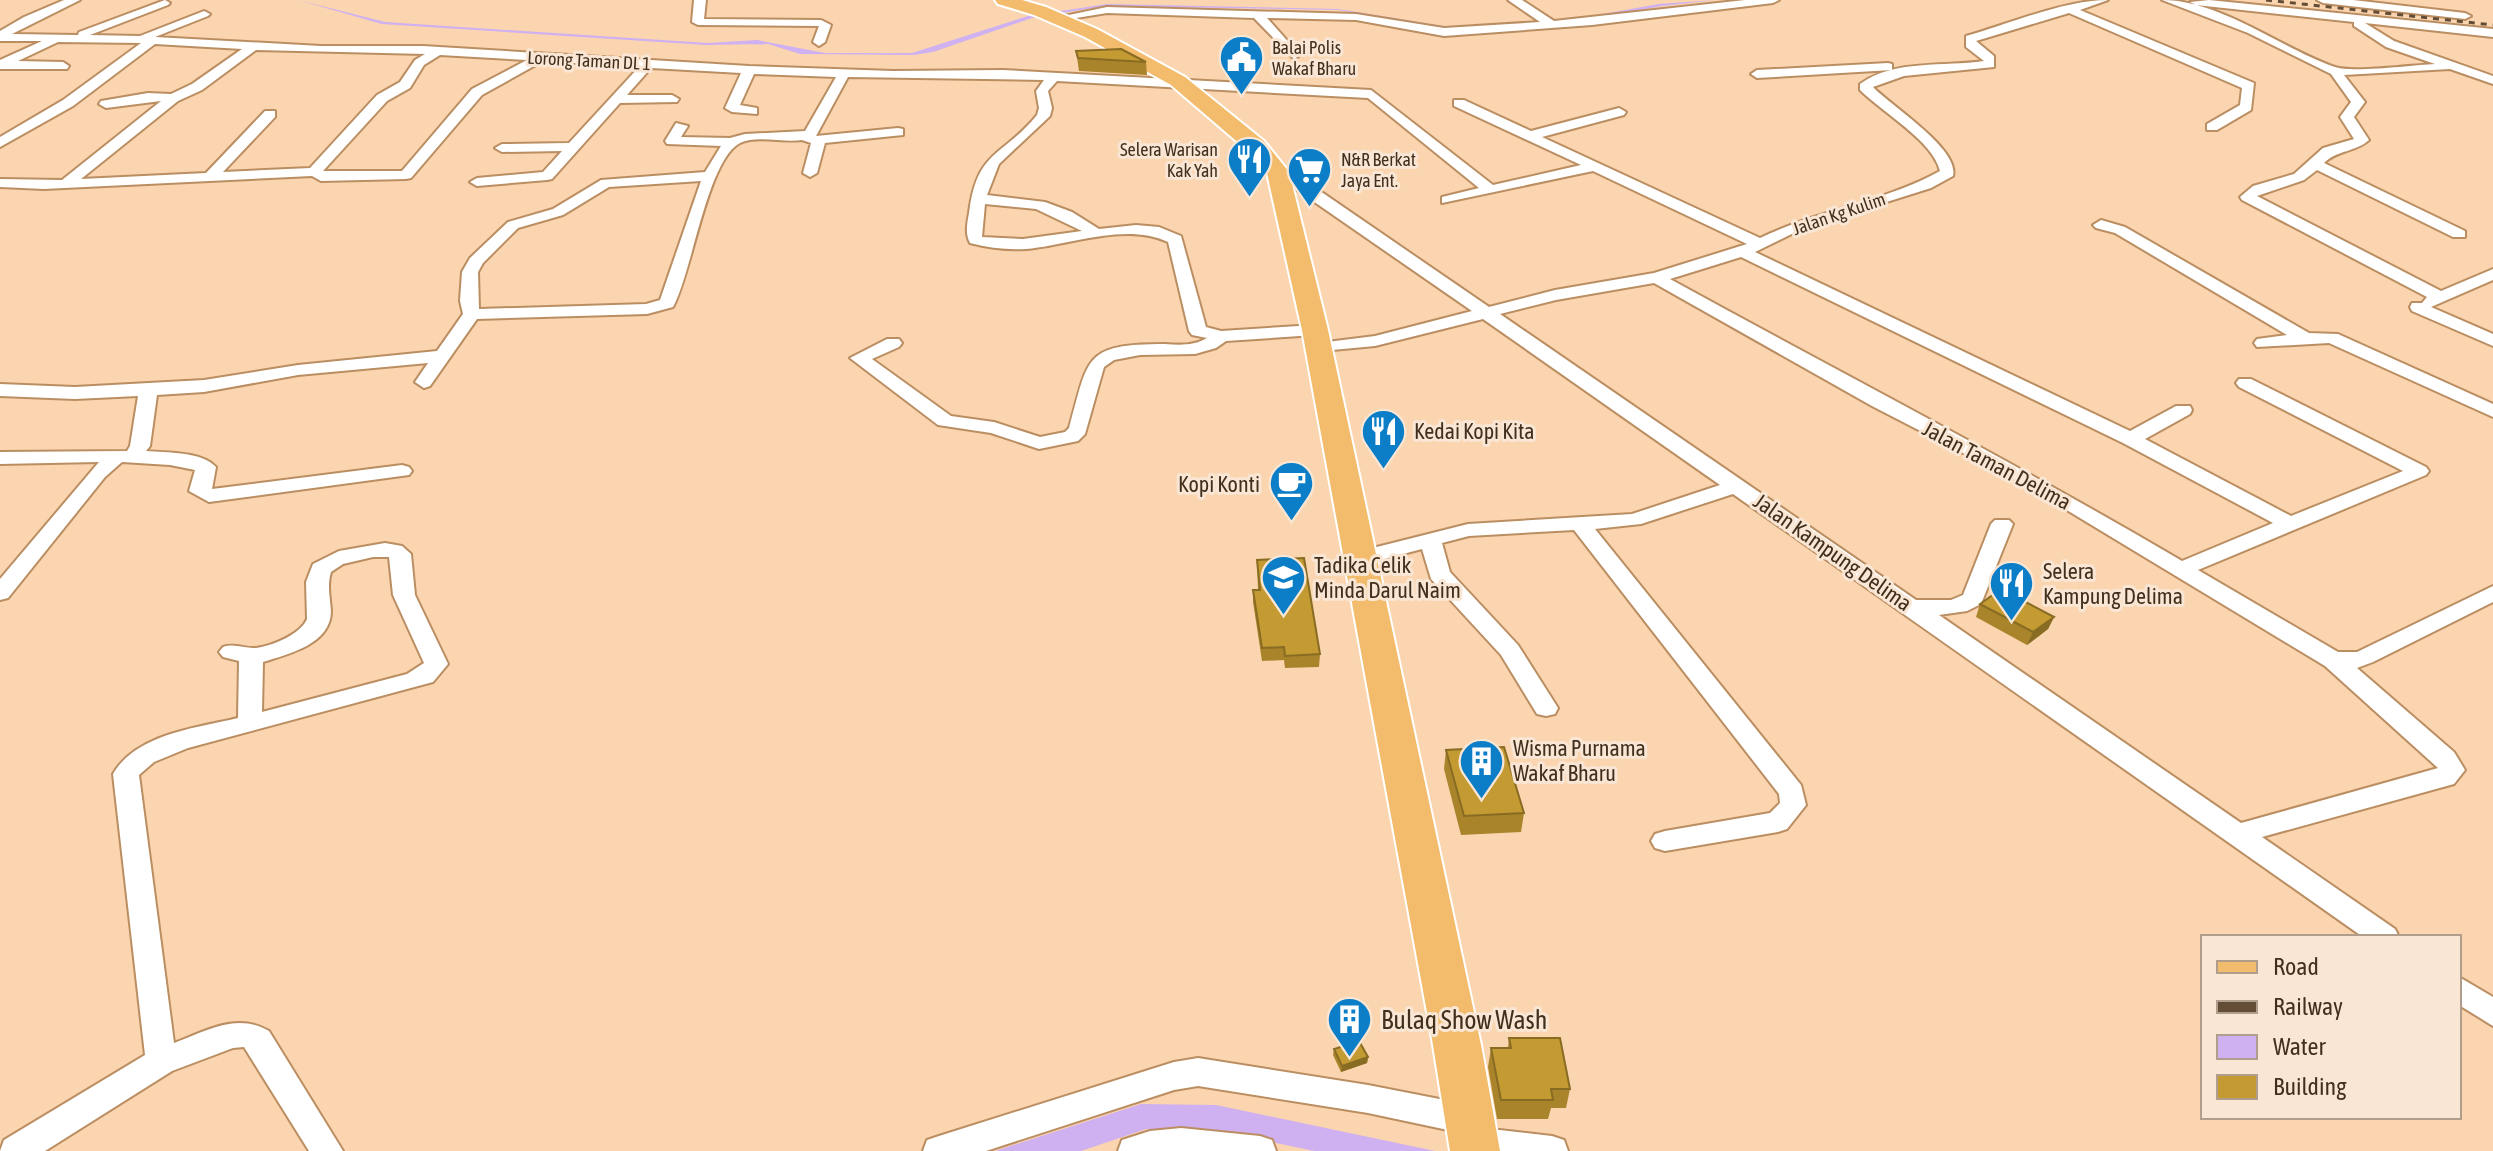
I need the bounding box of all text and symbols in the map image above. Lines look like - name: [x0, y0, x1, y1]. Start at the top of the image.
- public building icon: Balai Polis Wakaf Bharu: [1217, 34, 1265, 97]
- place label: Balai Polis Wakaf Bharu: [1272, 37, 1356, 79]
- street label: Lorong Taman DL 1: [527, 47, 651, 74]
- restaurant icon: Selera Warisan Kak Yah: [1225, 136, 1273, 199]
- place label: Selera Warisan Kak Yah: [1120, 139, 1218, 181]
- supermarket icon: N&R Berkat Jaya Ent.: [1286, 146, 1334, 209]
- place label: N&R Berkat Jaya Ent.: [1341, 149, 1416, 191]
- street label: Jalan Kg Kulim: [1790, 188, 1888, 239]
- restaurant icon: Kedai Kopi Kita: [1359, 407, 1407, 470]
- street label: Jalan Taman Delima: [1918, 415, 2076, 515]
- place label: Kedai Kopi Kita: [1414, 418, 1535, 444]
- cafe icon: Kopi Konti: [1267, 460, 1315, 523]
- place label: Kopi Konti: [1178, 471, 1260, 497]
- street label: Jalan Kampung Delima: [1749, 488, 1917, 616]
- place label: Tadika Celik Minda Darul Naim: [1314, 552, 1461, 603]
- school or university icon: Tadika Celik Minda Darul Naim: [1259, 554, 1307, 617]
- place label: Selera Kampung Delima: [2043, 558, 2183, 609]
- restaurant icon: Selera Kampung Delima: [1988, 560, 2036, 623]
- place label: Wisma Purnama Wakaf Bharu: [1513, 735, 1646, 786]
- building icon: Wisma Purnama Wakaf Bharu: [1458, 737, 1506, 800]
- legend: [2201, 935, 2461, 1119]
- text: Road: [2273, 953, 2319, 980]
- text: Railway: [2273, 993, 2343, 1020]
- building icon: Bulaq Show Wash: [1326, 996, 1374, 1059]
- place label: Bulaq Show Wash: [1381, 1005, 1547, 1035]
- text: Water: [2273, 1033, 2326, 1060]
- text: Building: [2273, 1073, 2347, 1100]

